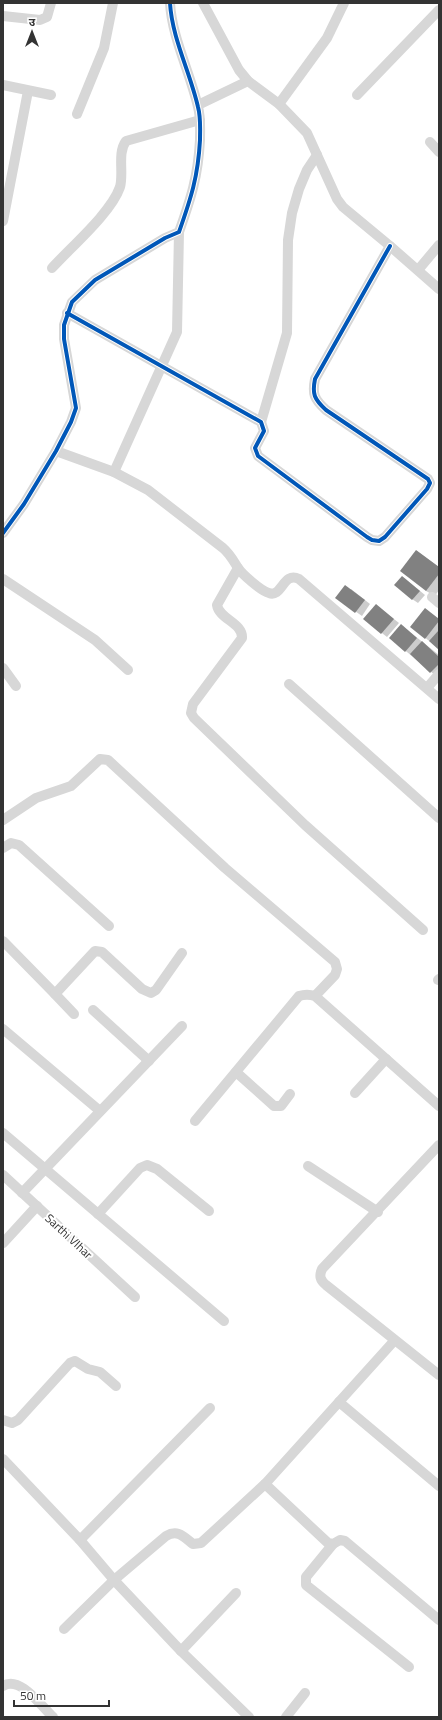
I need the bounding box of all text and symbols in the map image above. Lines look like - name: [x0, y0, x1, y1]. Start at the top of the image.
- north arrow: [12, 12, 52, 52]
- text: उ: [29, 14, 36, 30]
- street label: Sarthi VIhar: [41, 1209, 97, 1263]
- scale bar: [14, 1682, 109, 1708]
- text: 50 m: [20, 1686, 46, 1705]

